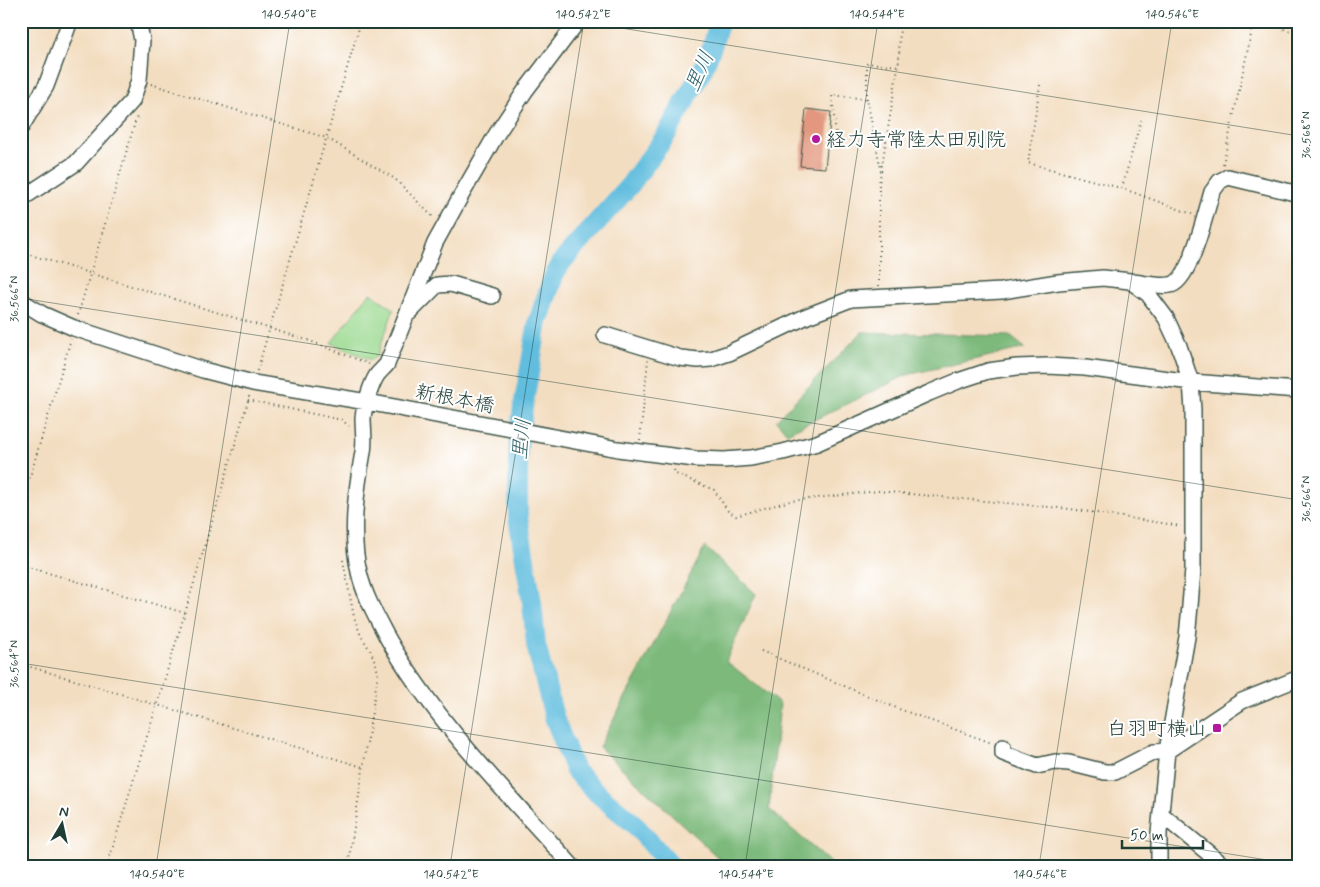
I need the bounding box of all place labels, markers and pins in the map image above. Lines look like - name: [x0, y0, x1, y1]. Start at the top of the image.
- place label: 経力寺常陸太田別院: [826, 127, 1006, 154]
- marker: 経力寺常陸太田別院: [810, 133, 822, 145]
- place label: 白羽町横山: [1107, 716, 1207, 743]
- marker: 白羽町横山: [1211, 722, 1223, 734]

